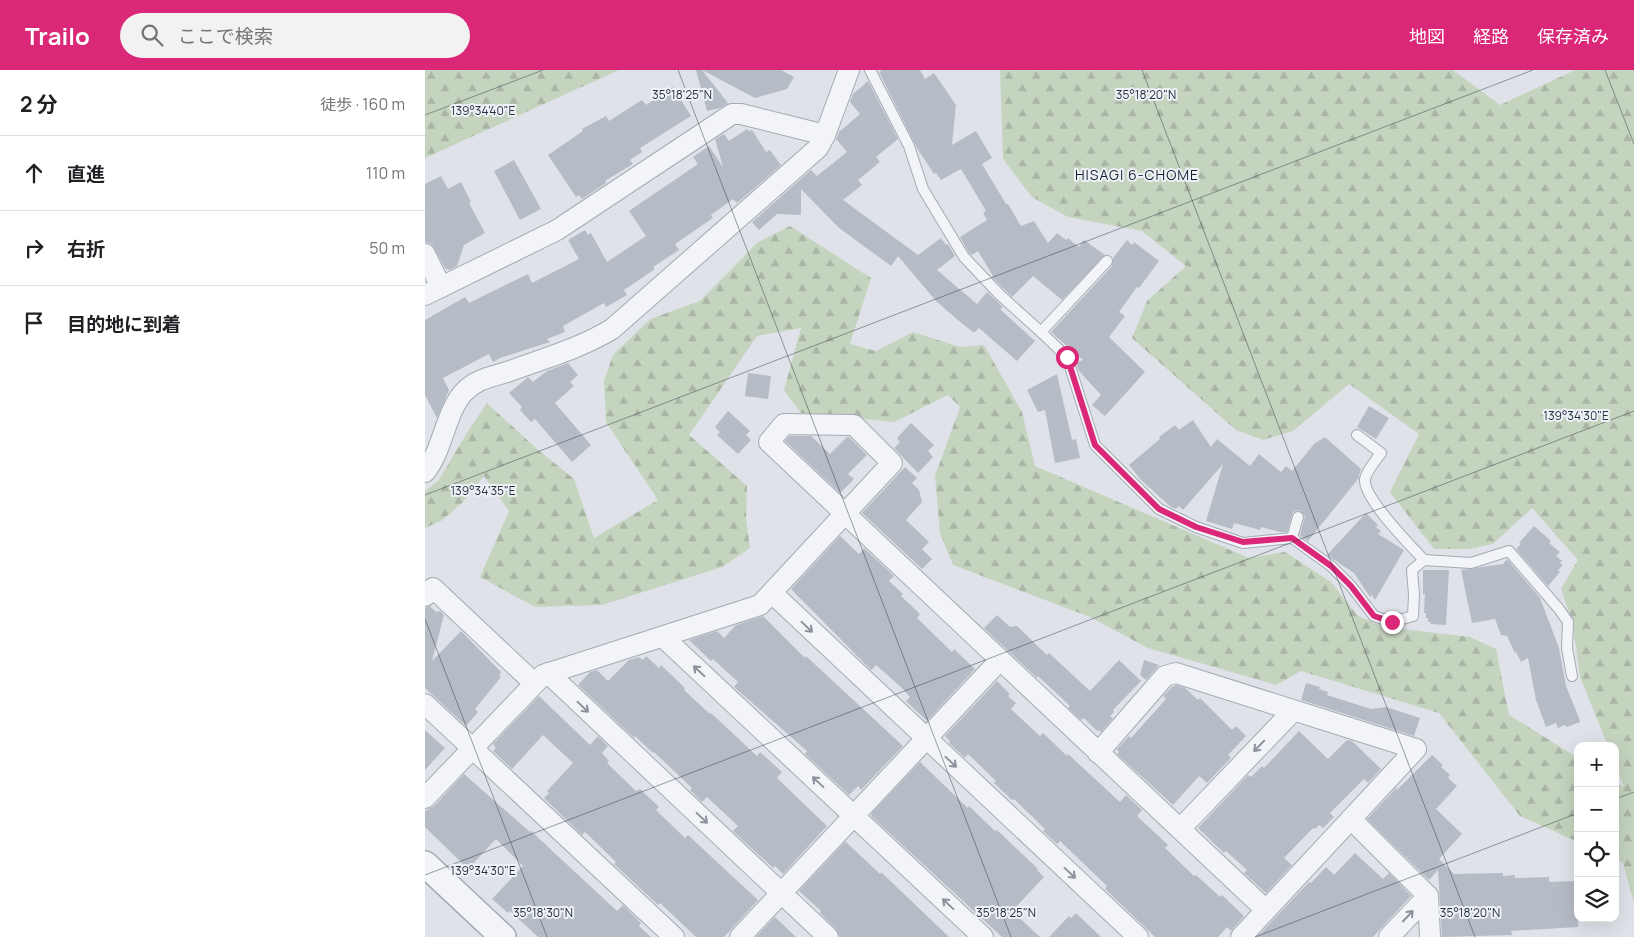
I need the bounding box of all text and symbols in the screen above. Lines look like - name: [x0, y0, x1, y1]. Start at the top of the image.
- search box: [120, 13, 470, 58]
- text: Trailo: [25, 19, 90, 52]
- icon: search: [138, 21, 166, 49]
- text: ここで検索: [178, 23, 273, 49]
- text: 地図: [1409, 24, 1445, 48]
- text: 経路: [1473, 24, 1509, 48]
- text: 保存済み: [1537, 24, 1609, 48]
- text: 35°18'25"N: [652, 86, 712, 103]
- text: 35°18'20"N: [1116, 86, 1176, 103]
- text: 2 分: [20, 90, 58, 118]
- text: 徒歩 · 160 m: [320, 93, 405, 115]
- text: 139°34'40"E: [451, 102, 515, 119]
- icon: ahead: [20, 159, 48, 187]
- text: 直進: [67, 161, 105, 187]
- text: 110 m: [366, 162, 405, 184]
- district label: HISAGI 6-CHOME: [1075, 165, 1199, 184]
- icon: right: [20, 234, 48, 262]
- text: 右折: [67, 236, 105, 262]
- text: 50 m: [369, 237, 405, 259]
- icon: arrive: [20, 309, 48, 337]
- text: 目的地に到着: [67, 311, 181, 337]
- route start: [1056, 346, 1079, 369]
- text: 139°34'30"E: [1543, 407, 1609, 424]
- text: 139°34'35"E: [450, 482, 516, 499]
- route end: [1381, 611, 1404, 634]
- one-way arrow: [801, 621, 814, 633]
- one-way arrow: [693, 665, 706, 677]
- one-way arrow: [577, 701, 590, 713]
- one-way arrow: [1253, 740, 1265, 753]
- map controls: [1574, 742, 1619, 922]
- button: +: [1574, 742, 1619, 787]
- one-way arrow: [945, 756, 958, 768]
- one-way arrow: [812, 776, 824, 788]
- button: −: [1574, 787, 1619, 832]
- one-way arrow: [695, 812, 708, 824]
- button: locate: [1574, 832, 1619, 877]
- text: 139°34'30"E: [450, 862, 516, 879]
- one-way arrow: [1063, 867, 1076, 879]
- button: layers: [1574, 877, 1619, 922]
- one-way arrow: [941, 898, 954, 910]
- text: 35°18'30"N: [513, 904, 573, 921]
- text: 35°18'25"N: [976, 904, 1036, 921]
- text: 35°18'20"N: [1440, 904, 1500, 921]
- one-way arrow: [1402, 910, 1414, 923]

